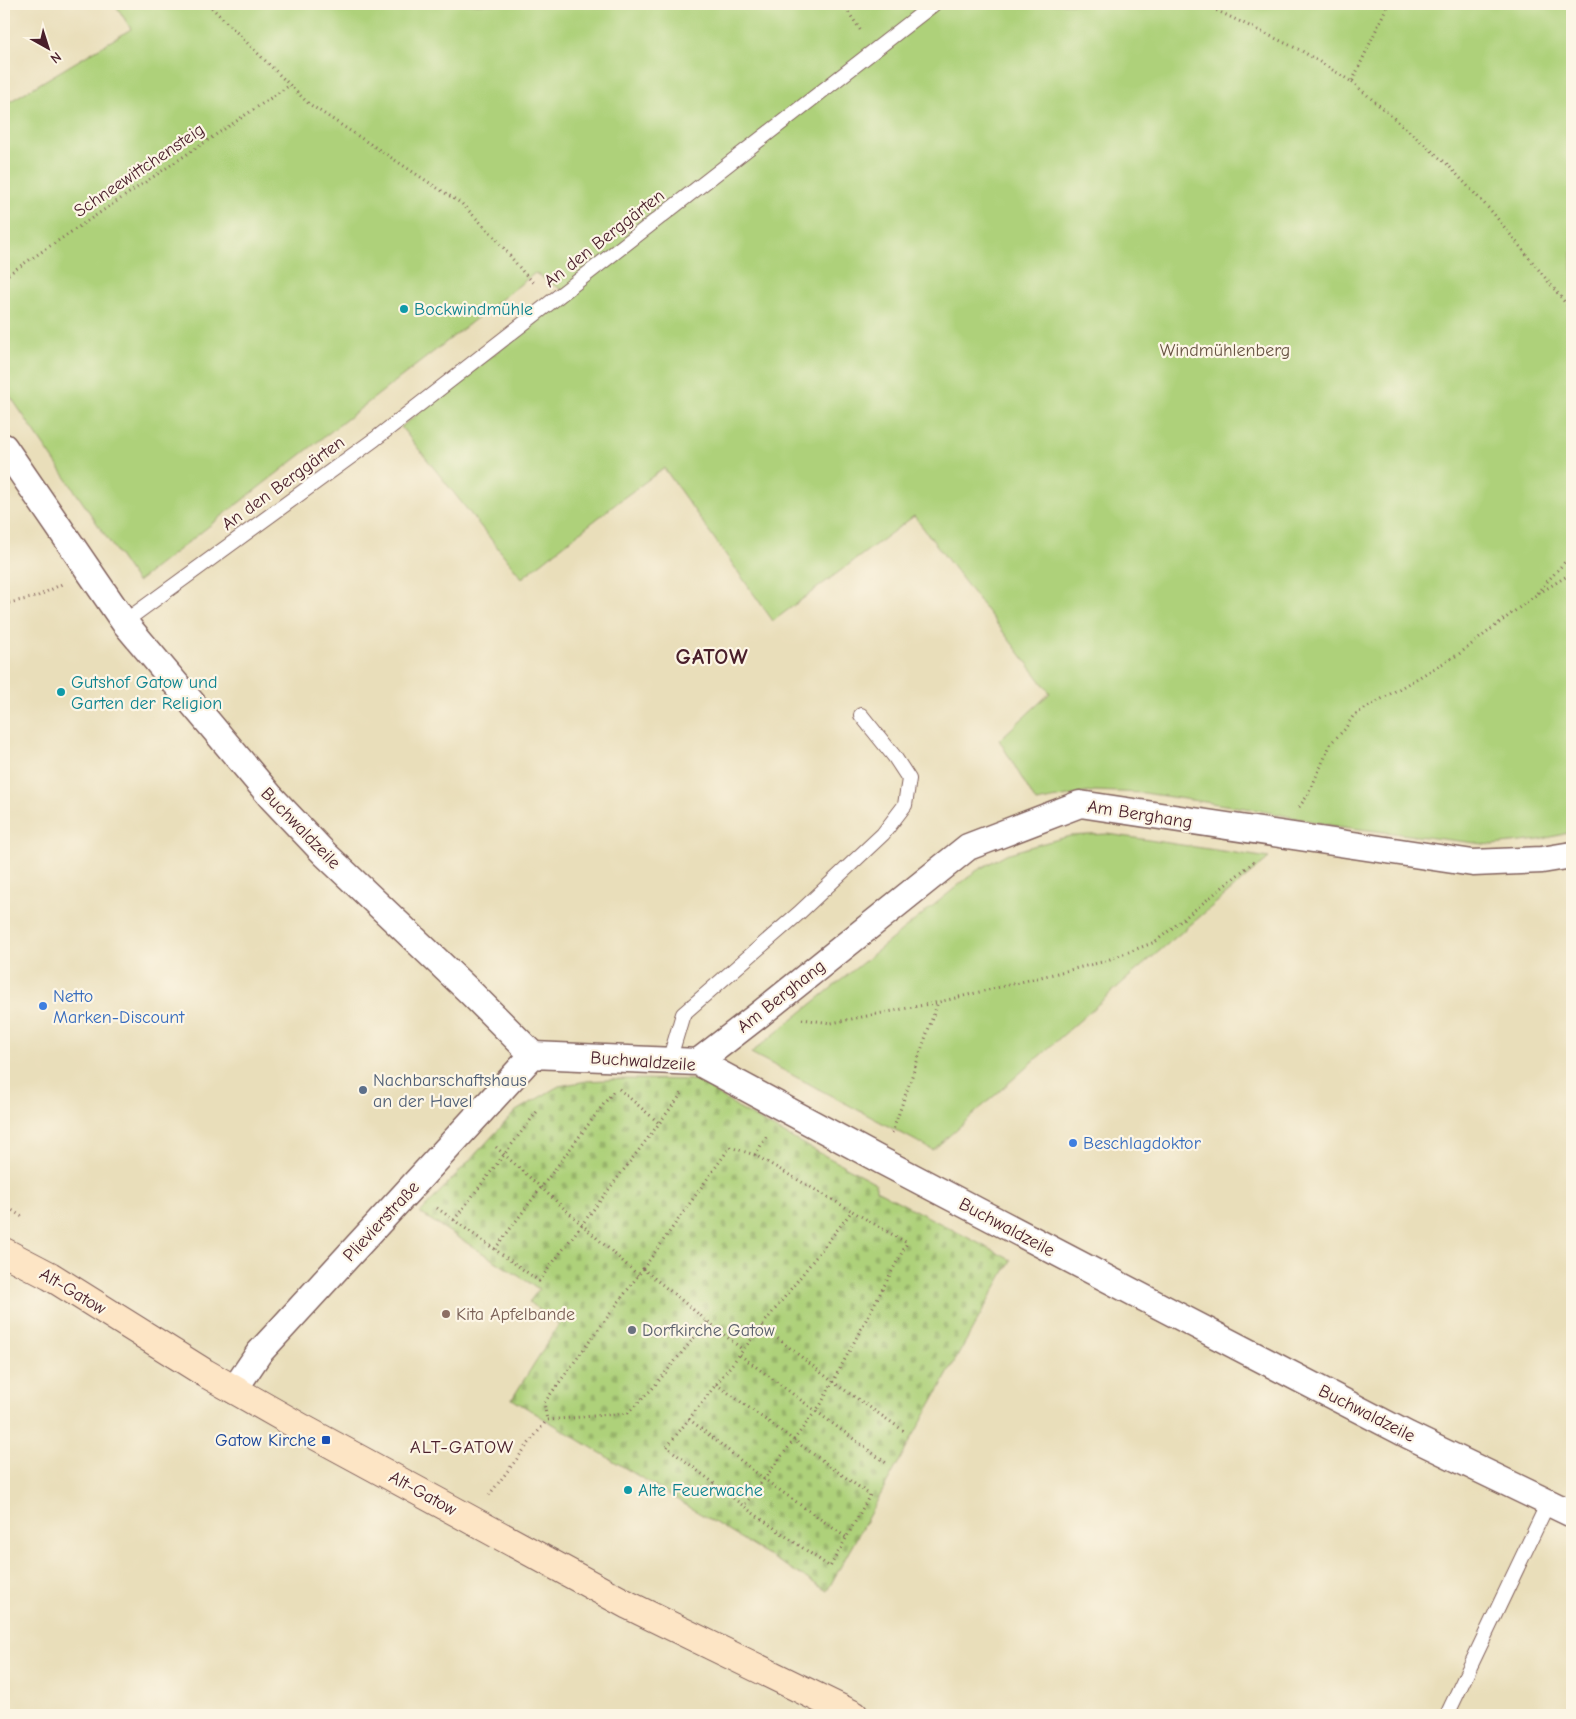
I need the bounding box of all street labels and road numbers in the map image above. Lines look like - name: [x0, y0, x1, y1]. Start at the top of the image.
- street label: Schneewittchensteig: [70, 119, 209, 222]
- street label: An den Berggärten: [540, 185, 669, 292]
- street label: An den Berggärten: [218, 432, 349, 535]
- street label: Buchwaldzeile: [256, 783, 345, 874]
- street label: Am Berghang: [1086, 796, 1194, 833]
- street label: Am Berghang: [733, 955, 830, 1037]
- street label: Buchwaldzeile: [590, 1047, 696, 1076]
- street label: Plievierstraße: [339, 1177, 424, 1266]
- street label: Buchwaldzeile: [955, 1193, 1058, 1261]
- street label: Alt-Gatow: [36, 1263, 110, 1320]
- street label: Buchwaldzeile: [1315, 1380, 1418, 1447]
- street label: Alt-Gatow: [385, 1466, 460, 1521]

